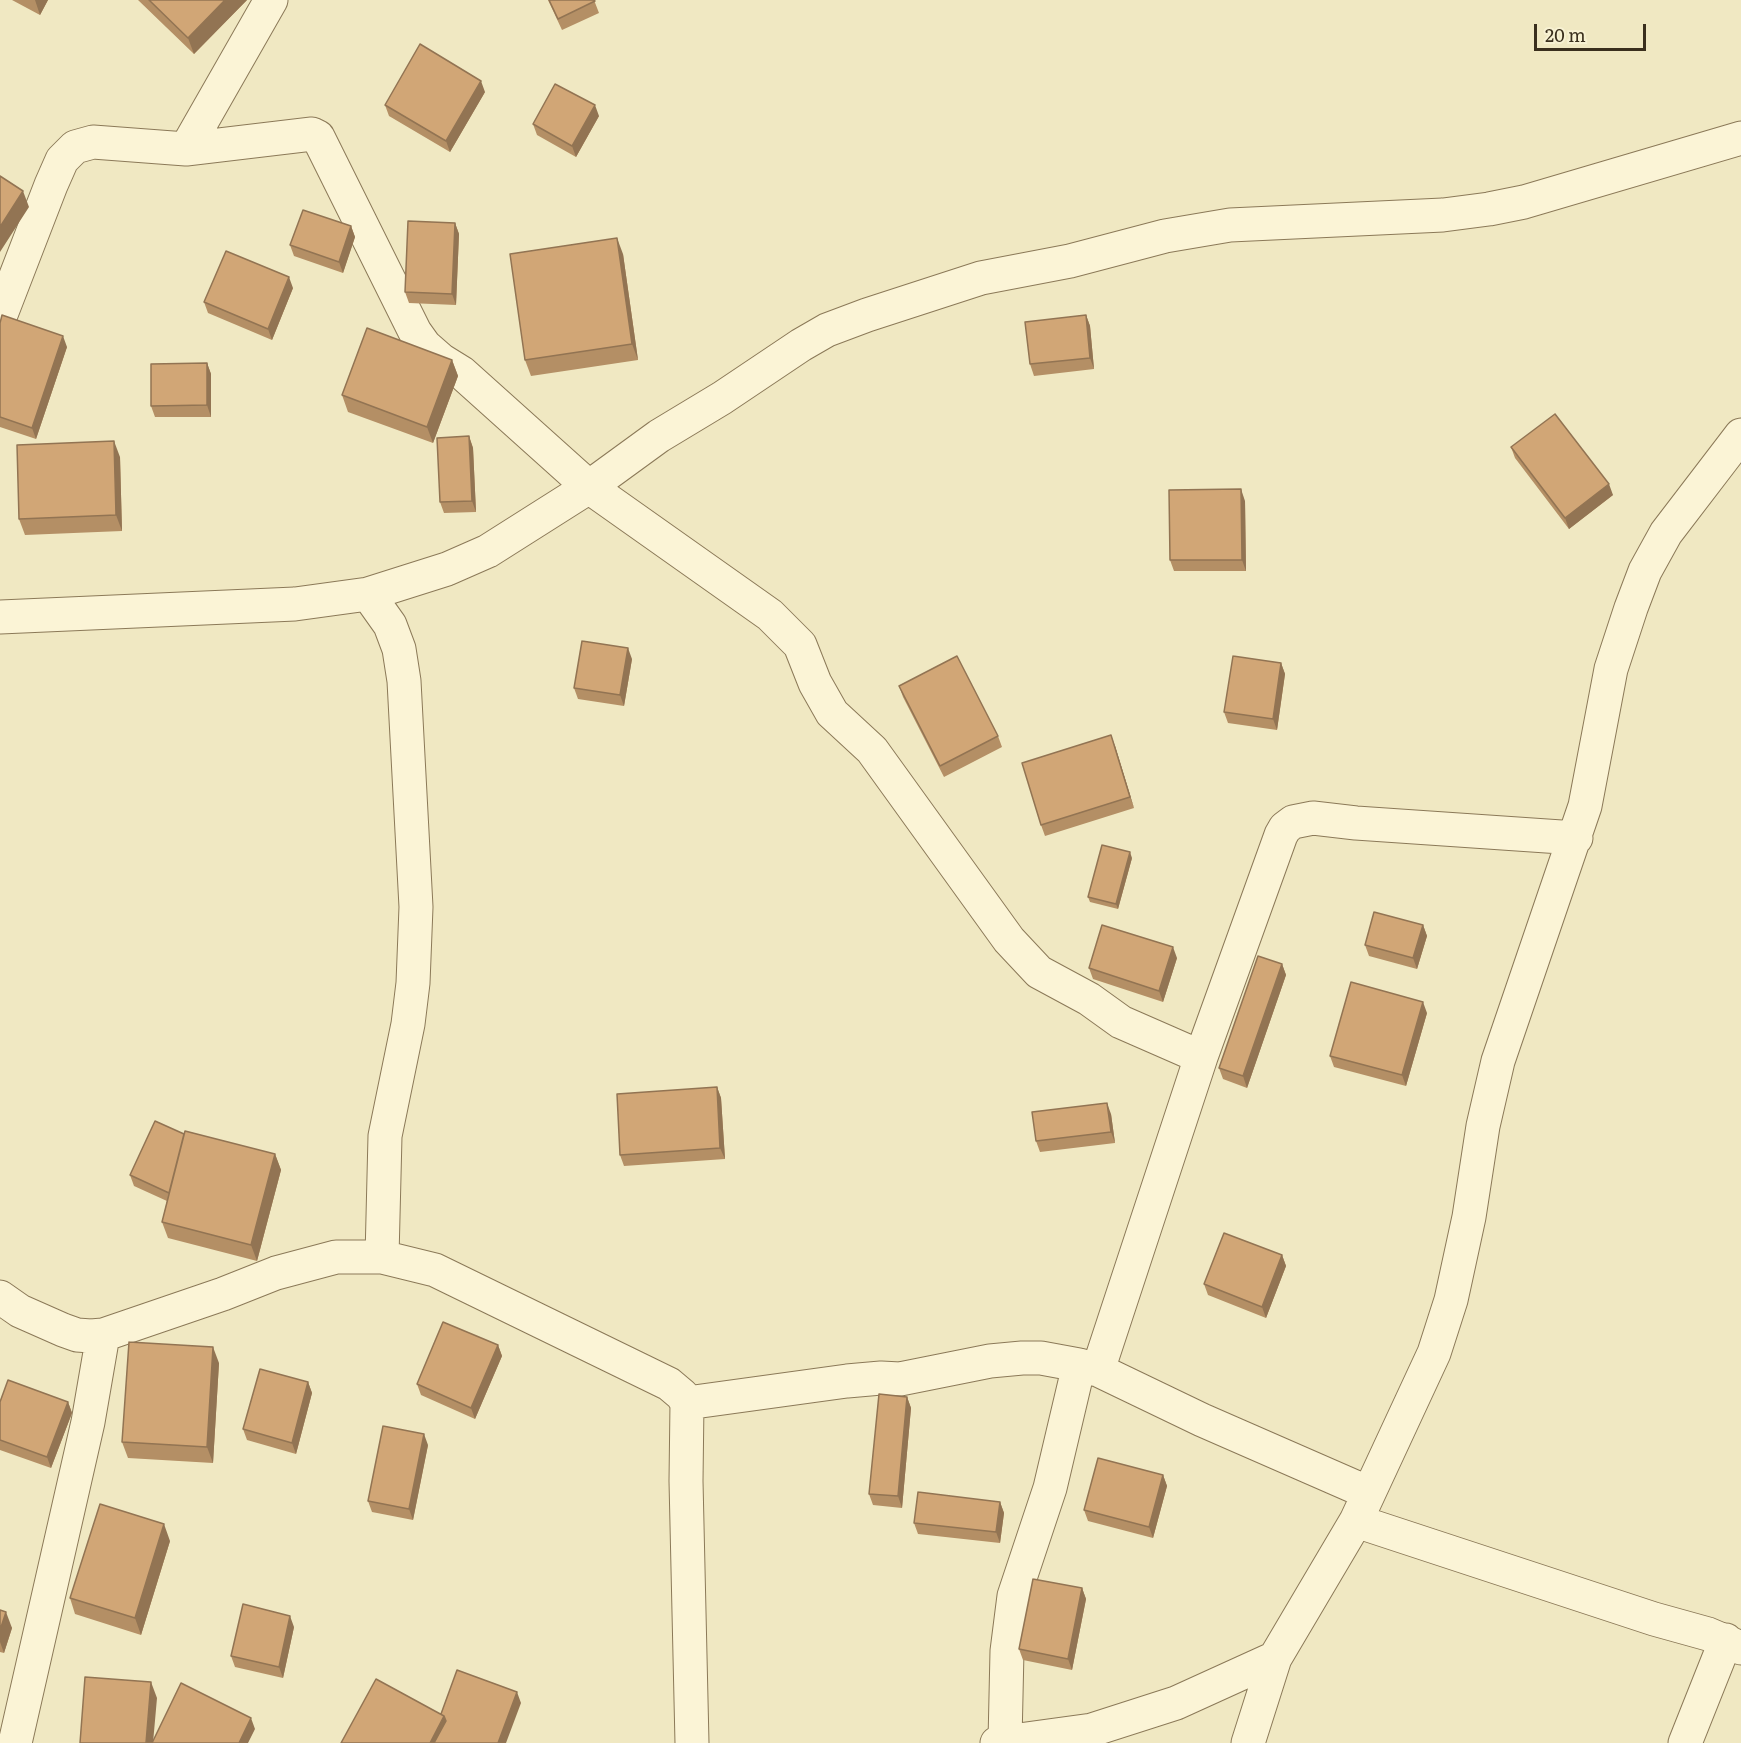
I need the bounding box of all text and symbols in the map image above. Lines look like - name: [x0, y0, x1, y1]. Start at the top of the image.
- scale bar: [1537, 12, 1650, 50]
- text: 20 m: [1545, 21, 1586, 48]

